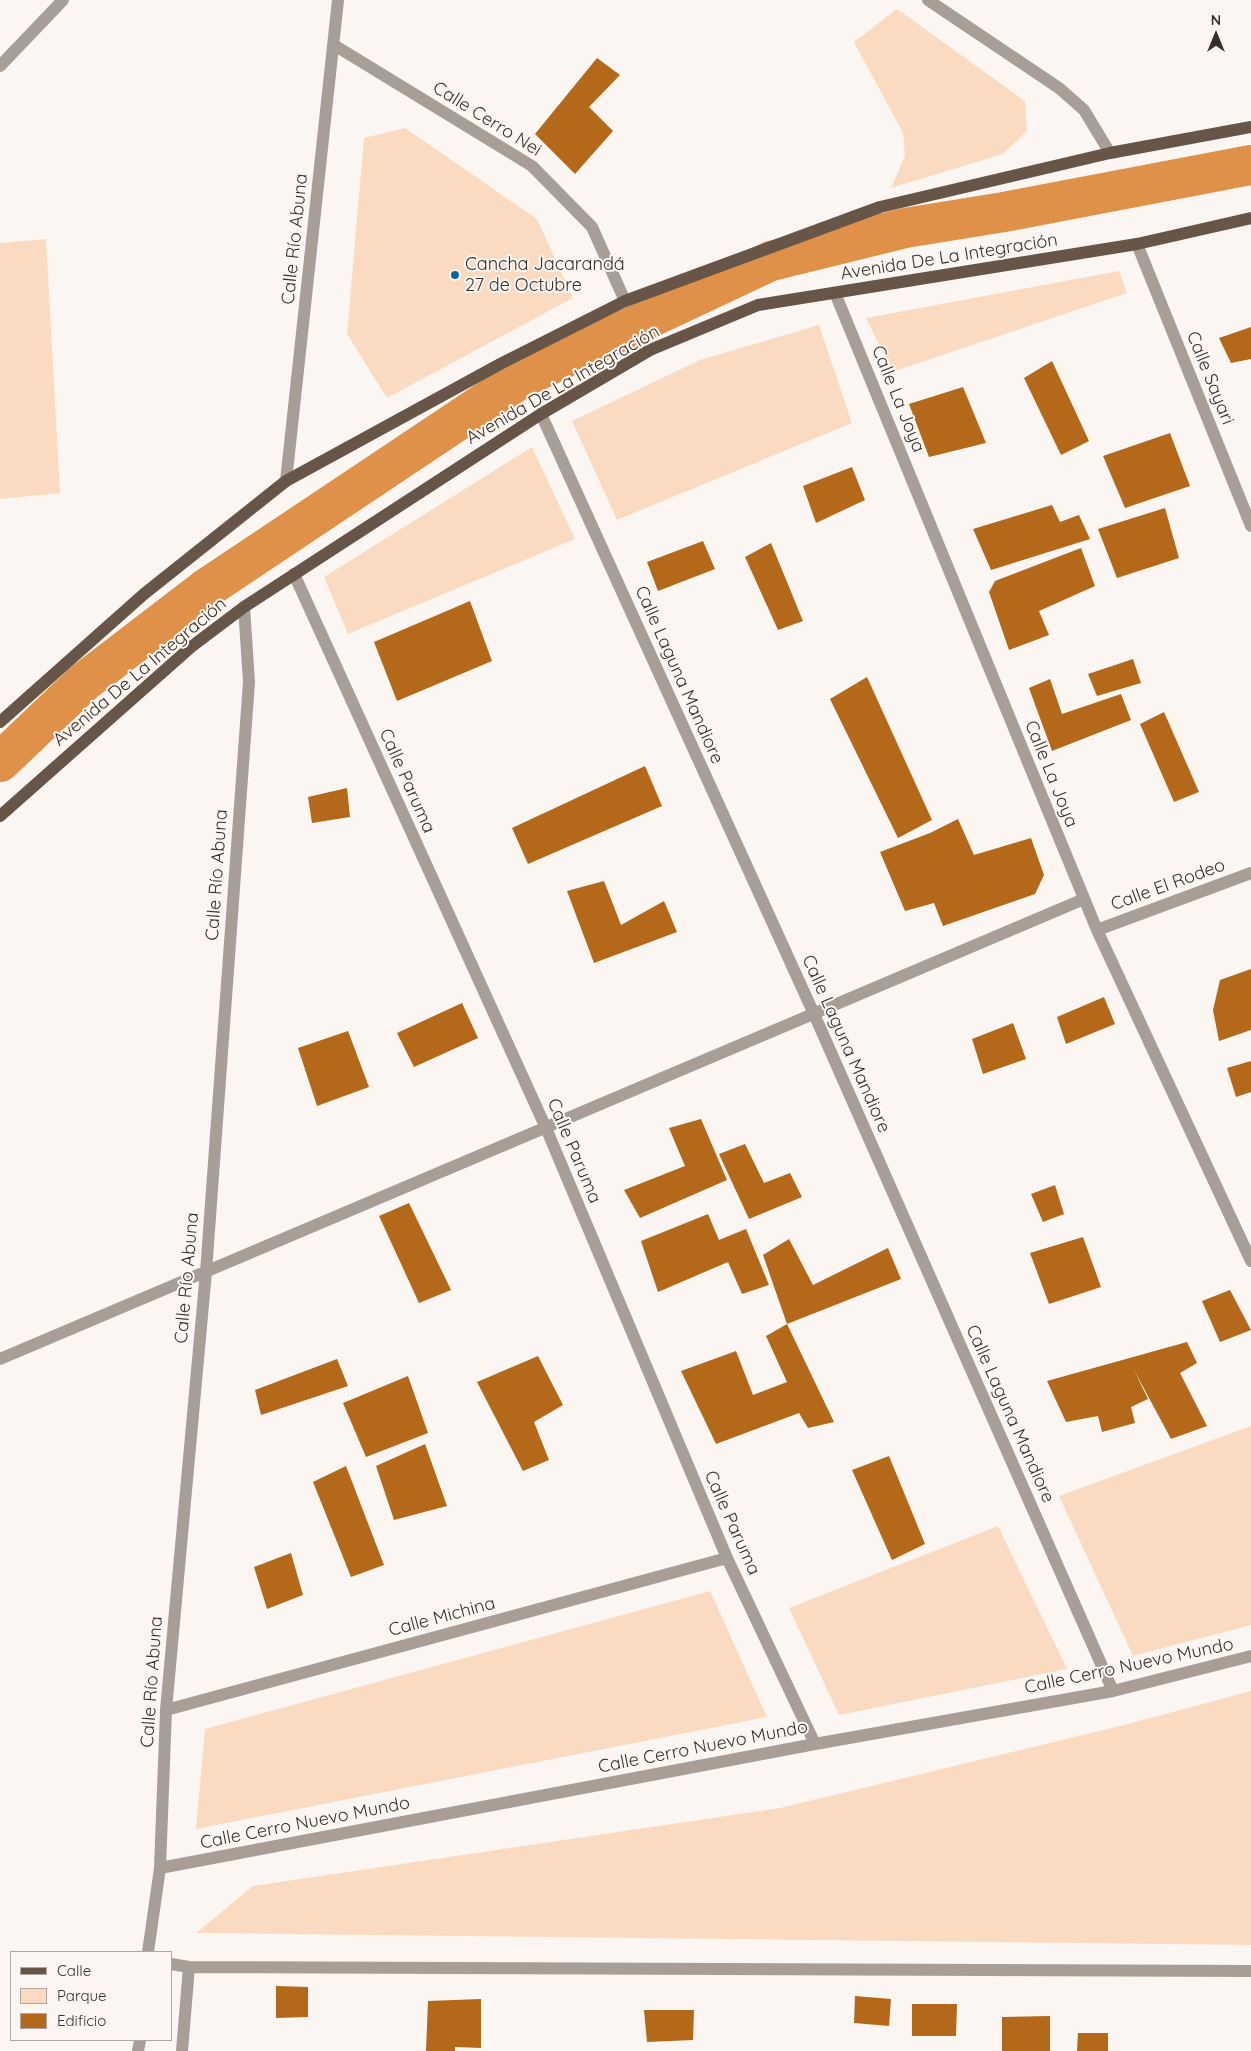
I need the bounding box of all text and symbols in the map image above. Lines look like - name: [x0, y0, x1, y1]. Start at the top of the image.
- north arrow: [1191, 10, 1241, 60]
- text: N: [1211, 11, 1221, 29]
- street label: Calle Cerro Nei: [429, 77, 545, 161]
- street label: Calle Río Abuna: [277, 172, 313, 306]
- street label: Avenida De La Integración: [839, 229, 1059, 285]
- place label: Cancha Jacarandá 27 de Octubre: [465, 254, 625, 296]
- marker: Cancha Jacarandá 27 de Octubre: [449, 269, 461, 281]
- street label: Avenida De La Integración: [463, 321, 663, 449]
- street label: Calle Sayari: [1181, 328, 1239, 428]
- street label: Calle La Joya: [867, 342, 929, 456]
- street label: Calle Laguna Mandiore: [630, 583, 728, 767]
- street label: Avenida De La Integración: [49, 593, 231, 751]
- street label: Calle La Joya: [1020, 717, 1082, 831]
- street label: Calle Paruma: [374, 725, 440, 837]
- street label: Calle Río Abuna: [202, 809, 232, 941]
- street label: Calle El Rodeo: [1108, 854, 1228, 916]
- street label: Calle Laguna Mandiore: [797, 952, 895, 1136]
- street label: Calle Paruma: [542, 1095, 606, 1207]
- street label: Calle Río Abuna: [171, 1211, 203, 1345]
- street label: Calle Laguna Mandiore: [961, 1322, 1059, 1506]
- street label: Calle Paruma: [699, 1467, 765, 1579]
- street label: Calle Michina: [386, 1592, 498, 1642]
- street label: Calle Río Abuna: [137, 1616, 167, 1748]
- street label: Calle Cerro Nuevo Mundo: [1023, 1633, 1235, 1699]
- street label: Calle Cerro Nuevo Mundo: [596, 1716, 810, 1778]
- street label: Calle Cerro Nuevo Mundo: [198, 1792, 412, 1854]
- legend: [10, 1951, 172, 2041]
- text: Calle: [57, 1961, 91, 1980]
- text: Parque: [57, 1986, 107, 2005]
- text: Edificio: [57, 2011, 106, 2030]

